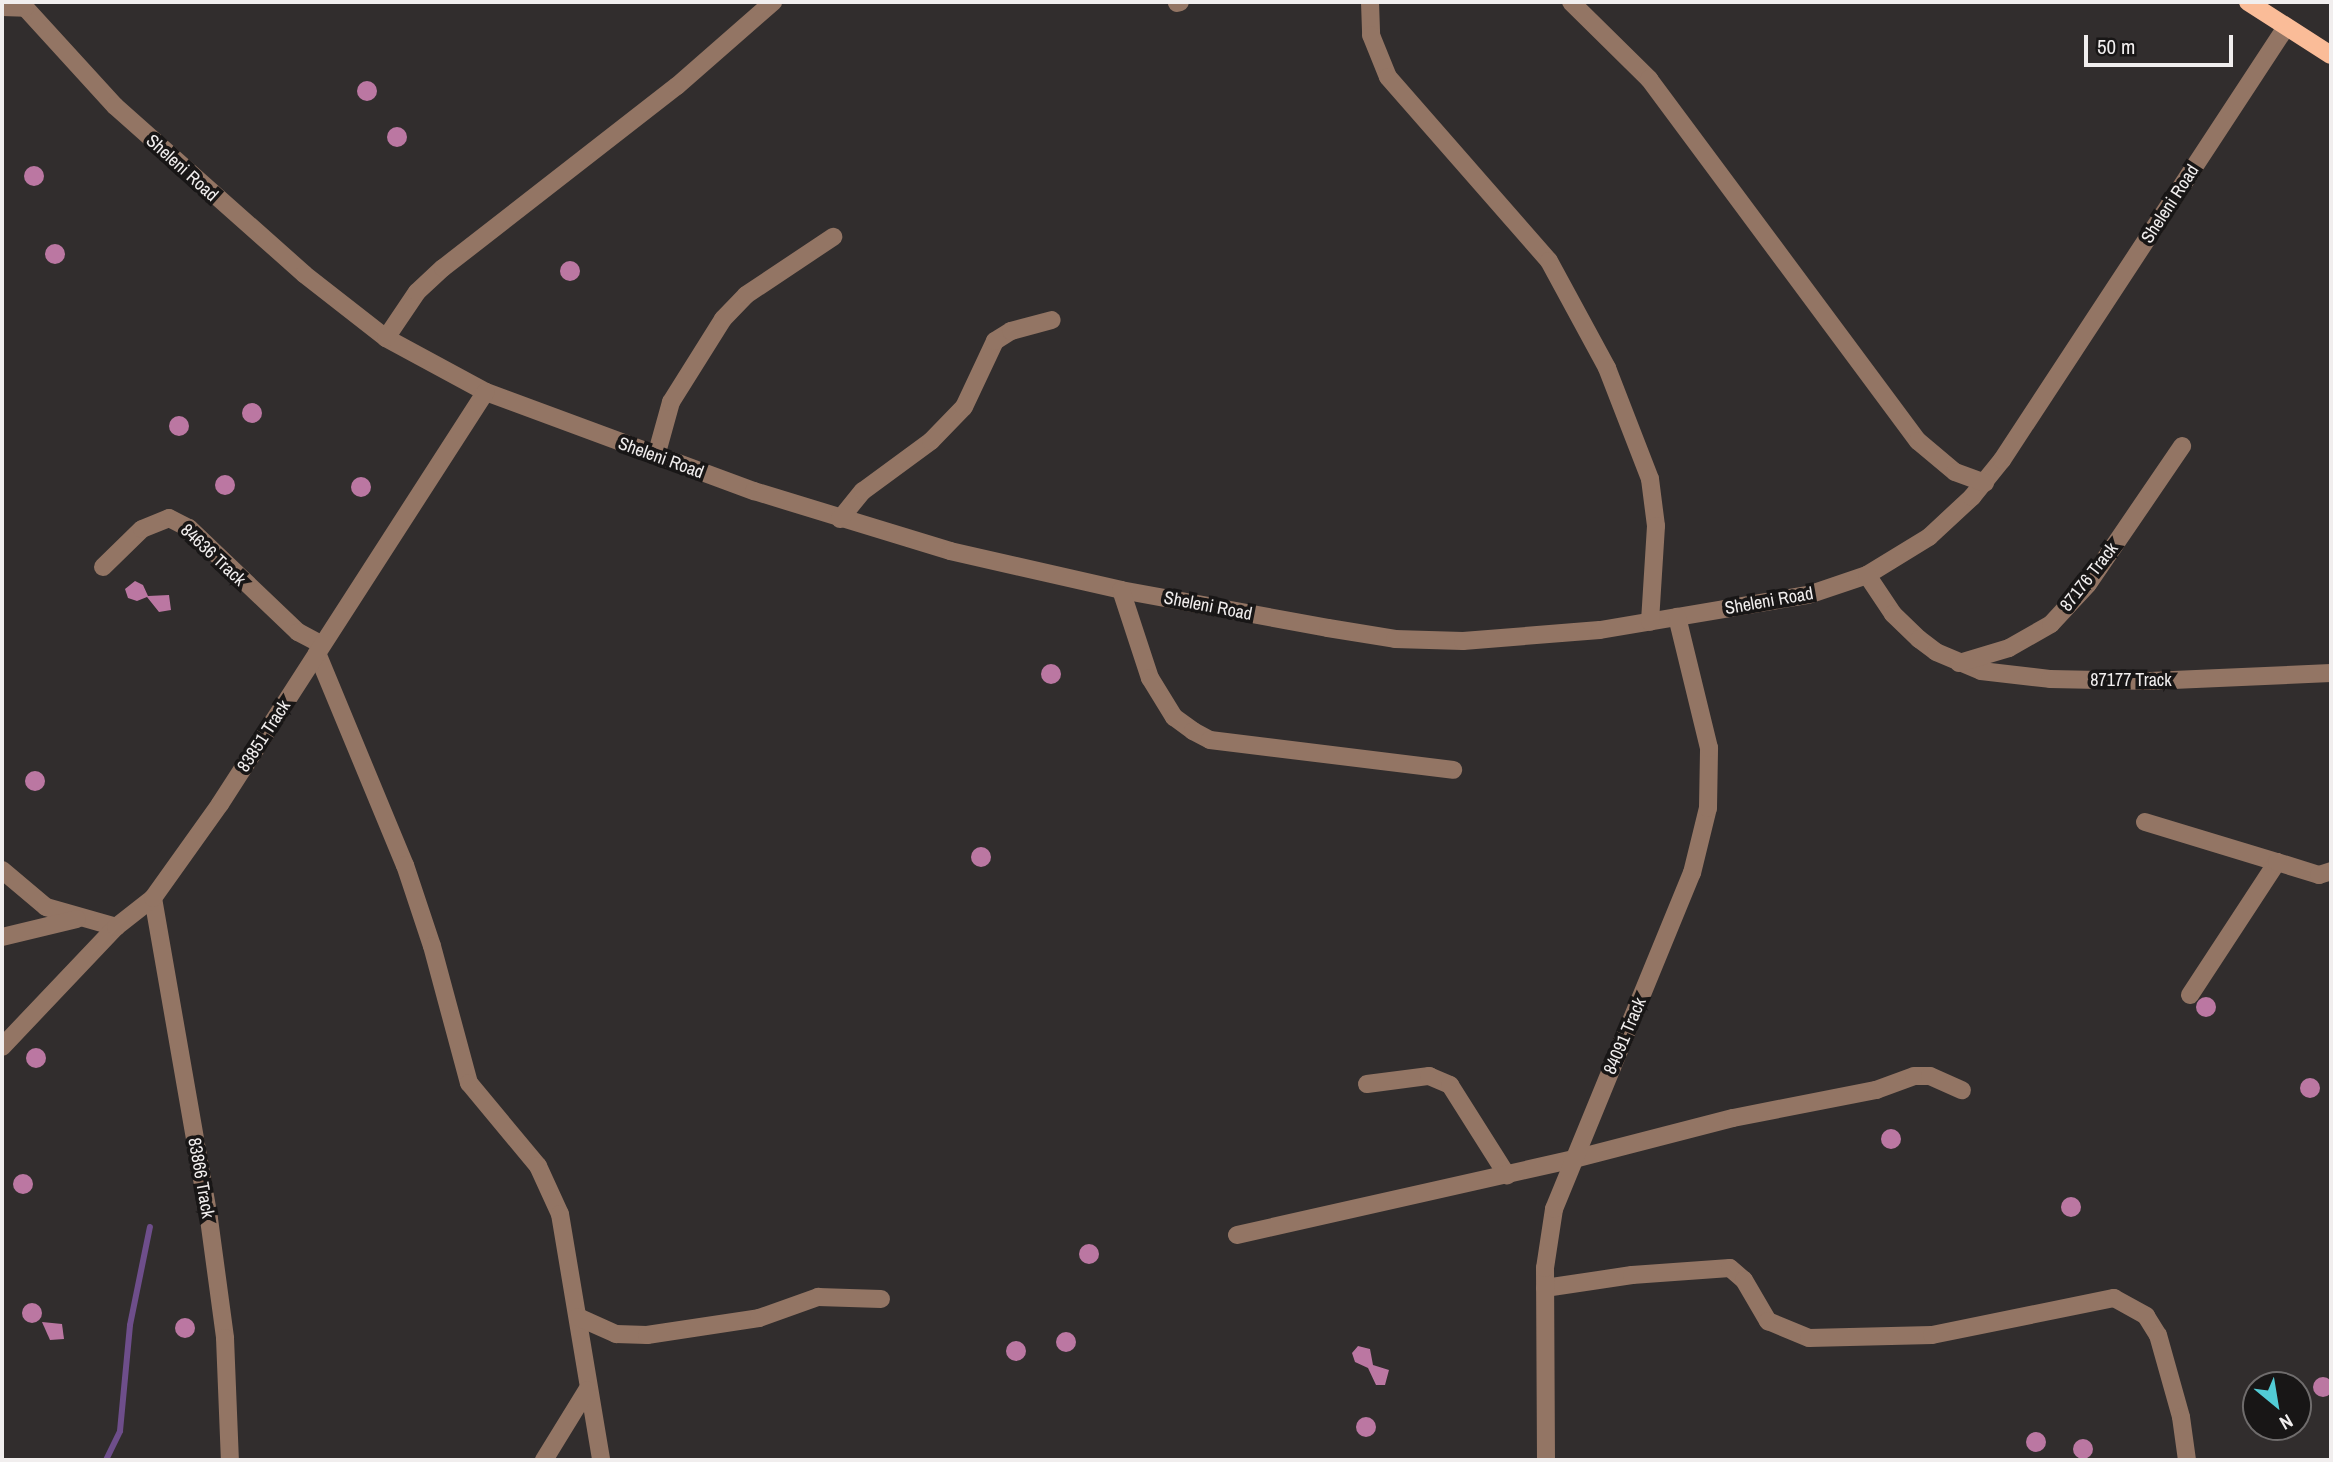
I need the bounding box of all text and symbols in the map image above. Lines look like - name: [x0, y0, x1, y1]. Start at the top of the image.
- scale bar: [2088, 21, 2237, 65]
- text: 50 m: [2097, 32, 2135, 61]
- street label: Sheleni Road: [142, 130, 222, 206]
- street label: Sheleni Road: [2137, 161, 2203, 247]
- street label: Sheleni Road: [615, 433, 707, 483]
- street label: 84636 Track: [176, 519, 250, 591]
- street label: 87176 Track: [2055, 538, 2123, 616]
- street label: Sheleni Road: [1723, 583, 1815, 619]
- street label: Sheleni Road: [1162, 587, 1254, 625]
- street label: 87177 Track: [2090, 669, 2172, 691]
- street label: 83851 Track: [233, 696, 295, 776]
- street label: 84091 Track: [1599, 994, 1651, 1078]
- street label: 83866 Track: [183, 1136, 219, 1220]
- north arrow: [2242, 1371, 2312, 1441]
- text: N: [2275, 1408, 2298, 1437]

